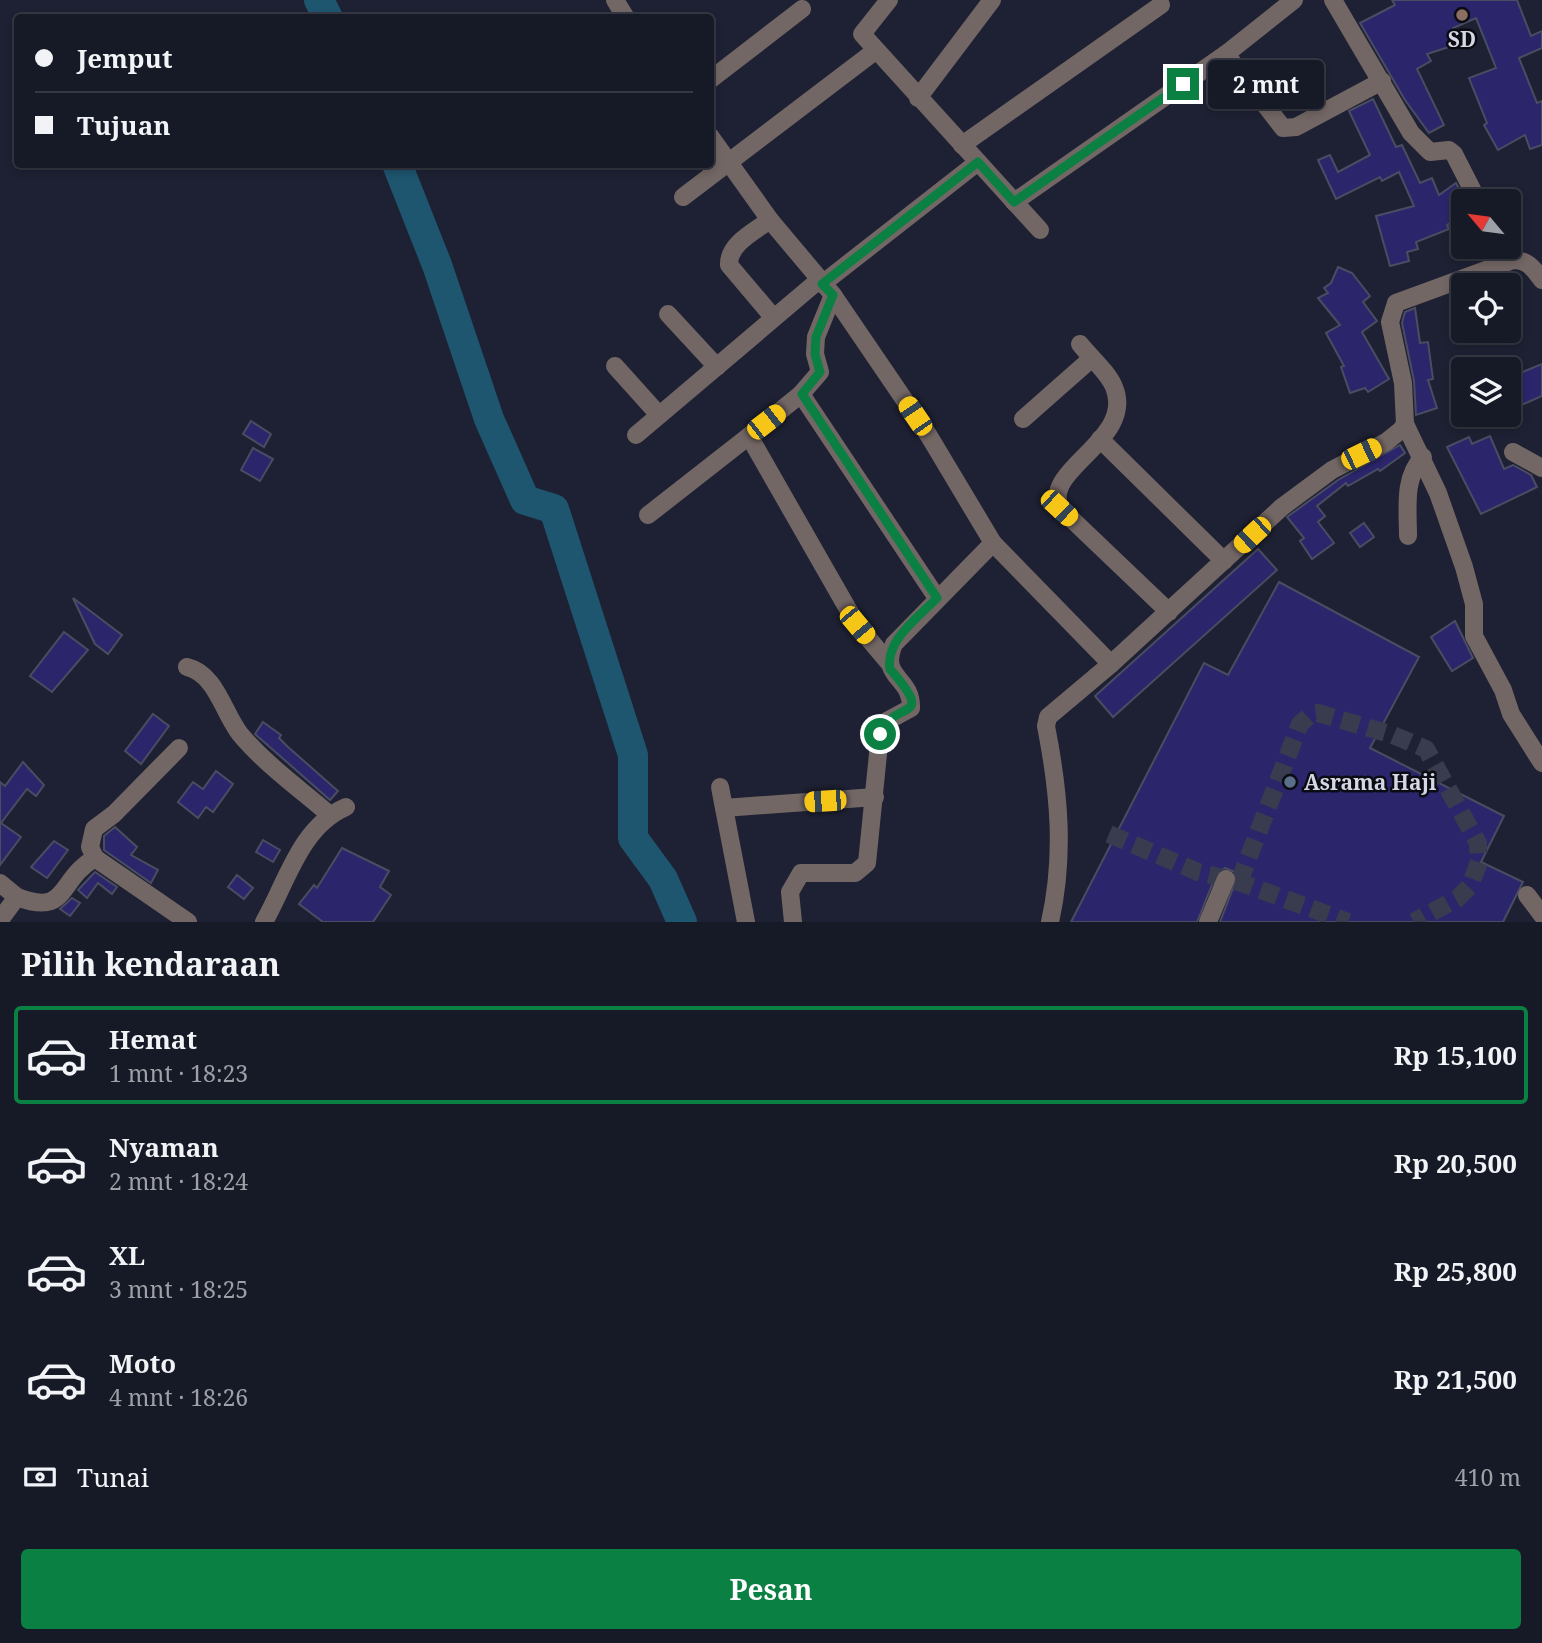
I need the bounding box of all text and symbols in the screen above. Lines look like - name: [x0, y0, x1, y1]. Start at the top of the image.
- marker: SD: [1454, 7, 1470, 23]
- place label: SD: [1448, 25, 1476, 53]
- text: Jemput: [77, 40, 172, 76]
- callout: 2 mnt: [1208, 60, 1323, 108]
- route end: [1167, 68, 1199, 100]
- text: 2 mnt: [1233, 68, 1299, 100]
- text: Tujuan: [77, 107, 171, 143]
- north arrow: [1451, 189, 1521, 259]
- map controls: [1451, 189, 1521, 427]
- button: locate: [1451, 273, 1521, 343]
- button: layers: [1451, 357, 1521, 427]
- car: [895, 393, 936, 439]
- car: [743, 401, 790, 443]
- car: [1338, 435, 1385, 473]
- car: [1037, 486, 1082, 530]
- car: [1230, 513, 1275, 557]
- car: [836, 602, 879, 648]
- route start: [864, 718, 896, 750]
- place label: Asrama Haji: [1304, 768, 1437, 796]
- marker: Asrama Haji: [1282, 774, 1298, 790]
- car: [804, 789, 847, 813]
- text: Pilih kendaraan: [21, 942, 280, 985]
- text: Hemat: [109, 1021, 197, 1057]
- icon: car: [25, 1024, 88, 1087]
- text: Rp 15,100: [1394, 1037, 1517, 1073]
- text: 1 mnt · 18:23: [109, 1057, 248, 1089]
- text: Nyaman: [109, 1129, 219, 1165]
- icon: car: [25, 1132, 88, 1195]
- text: Rp 20,500: [1394, 1145, 1517, 1181]
- text: 2 mnt · 18:24: [109, 1165, 248, 1197]
- text: XL: [109, 1237, 145, 1273]
- icon: car: [25, 1240, 88, 1303]
- text: Rp 25,800: [1394, 1253, 1517, 1289]
- text: 3 mnt · 18:25: [109, 1273, 248, 1305]
- text: Moto: [109, 1345, 176, 1381]
- icon: car: [25, 1348, 88, 1411]
- text: Rp 21,500: [1394, 1361, 1517, 1397]
- text: 4 mnt · 18:26: [109, 1381, 248, 1413]
- icon: cash: [21, 1458, 59, 1496]
- text: Tunai: [77, 1459, 149, 1495]
- text: 410 m: [1455, 1461, 1521, 1493]
- button: Pesan: [21, 1549, 1521, 1629]

